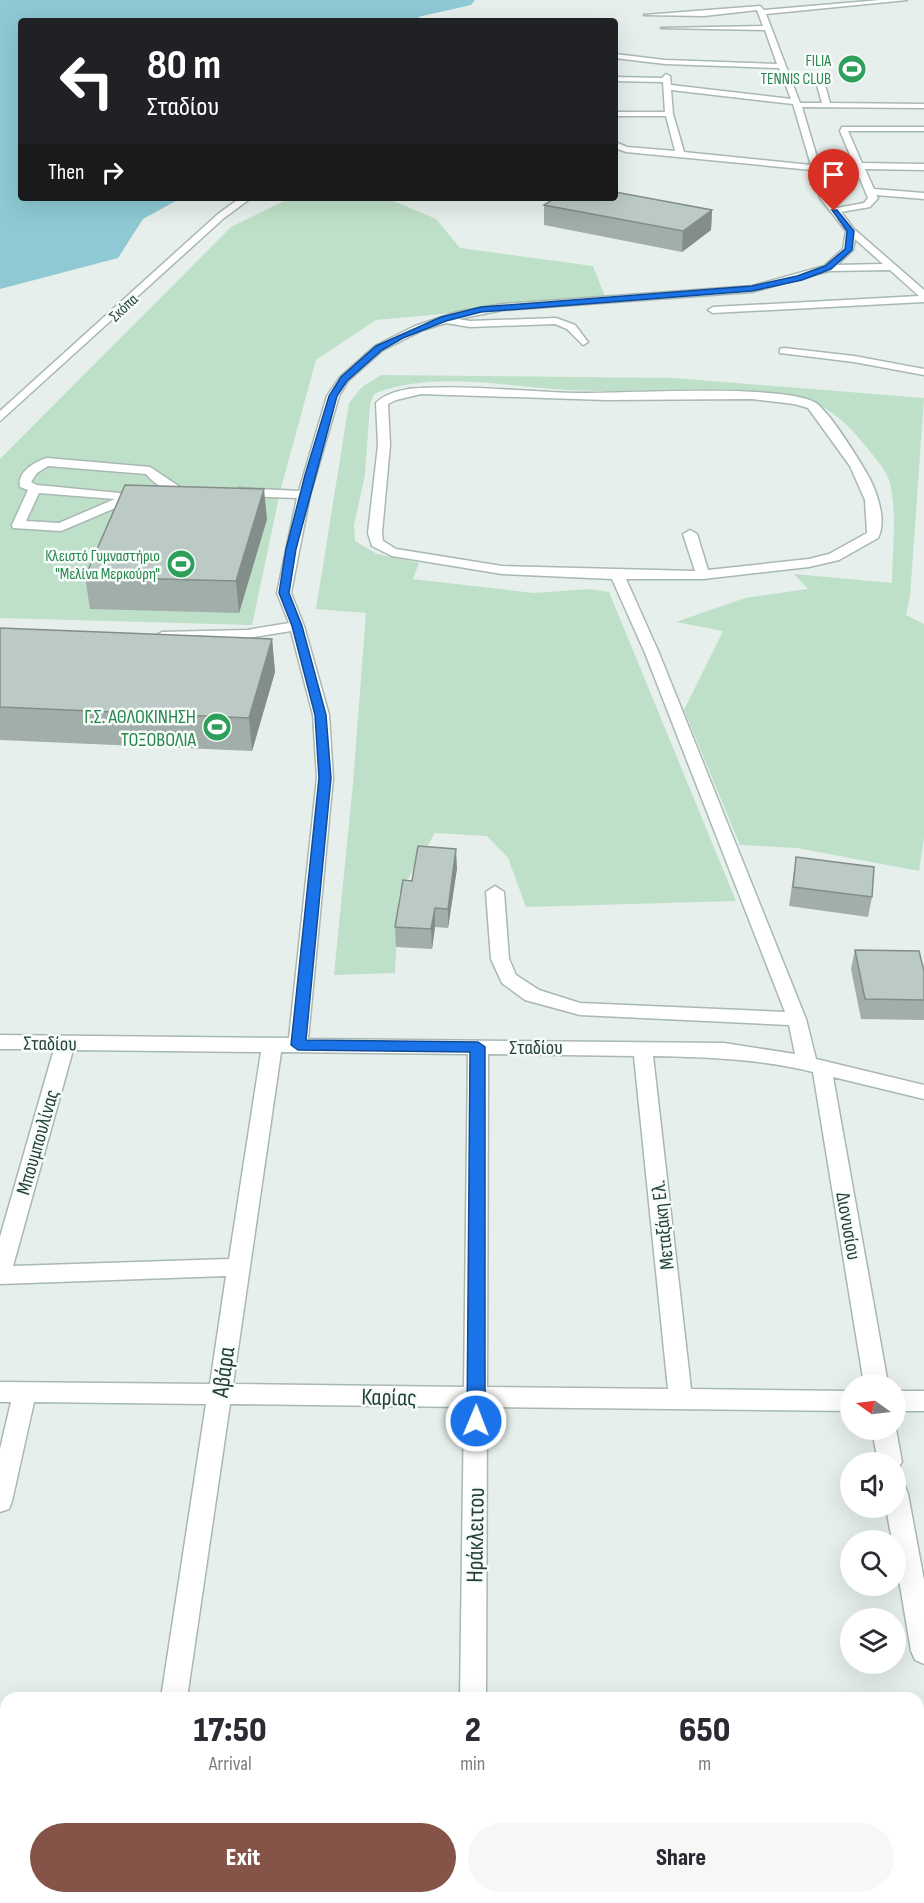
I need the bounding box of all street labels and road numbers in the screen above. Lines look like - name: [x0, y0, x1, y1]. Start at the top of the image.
- street label: Σκόπα: [106, 290, 143, 326]
- street label: Σταδίου: [23, 1032, 77, 1056]
- street label: Σταδίου: [509, 1036, 563, 1060]
- street label: Μπουμπουλίνας: [12, 1087, 64, 1198]
- street label: Μεταξάκη Ελ.: [646, 1179, 680, 1271]
- street label: Διονυσίου: [830, 1190, 866, 1262]
- street label: Αβάρα: [205, 1345, 241, 1400]
- street label: Καρίας: [361, 1383, 417, 1412]
- street label: Ηράκλειτου: [460, 1487, 491, 1583]

